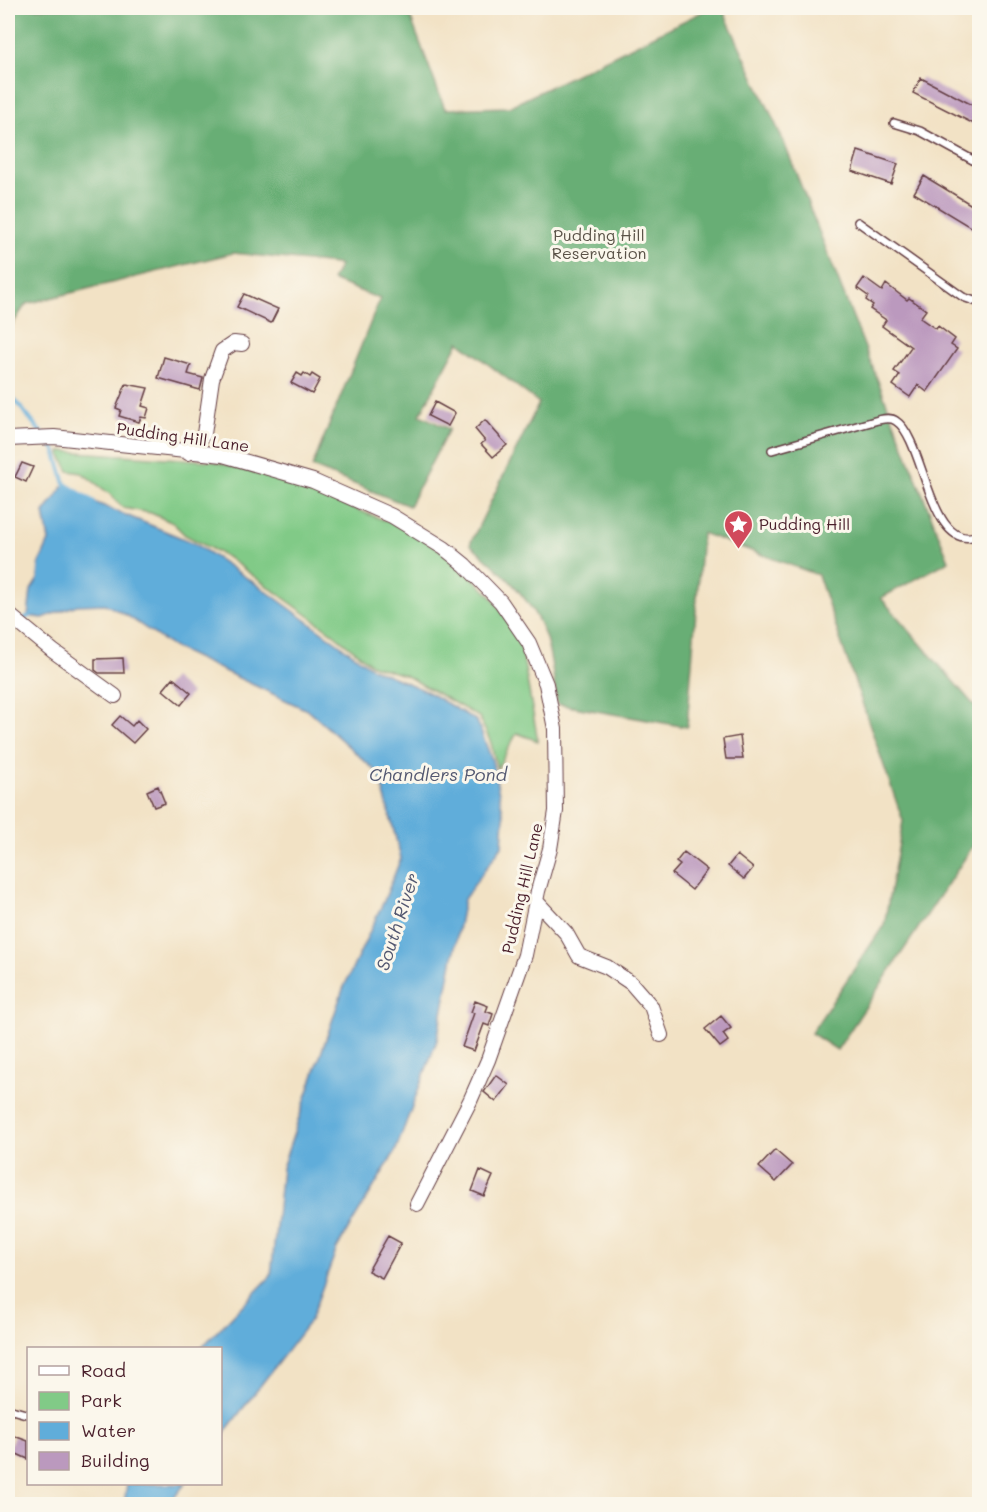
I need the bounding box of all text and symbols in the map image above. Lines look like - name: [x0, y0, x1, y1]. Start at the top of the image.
- park label: Pudding Hill Reservation: [552, 224, 646, 263]
- street label: Pudding Hill Lane: [115, 417, 251, 456]
- place icon: Pudding Hill: [722, 508, 754, 550]
- place label: Pudding Hill: [759, 513, 850, 534]
- water label: Chandlers Pond: [369, 762, 509, 786]
- street label: Pudding Hill Lane: [496, 820, 547, 955]
- water label: South River: [370, 870, 424, 974]
- legend: [27, 1347, 222, 1485]
- text: Road: [81, 1358, 126, 1382]
- text: Park: [81, 1388, 122, 1412]
- text: Water: [81, 1418, 136, 1442]
- text: Building: [81, 1448, 149, 1472]

